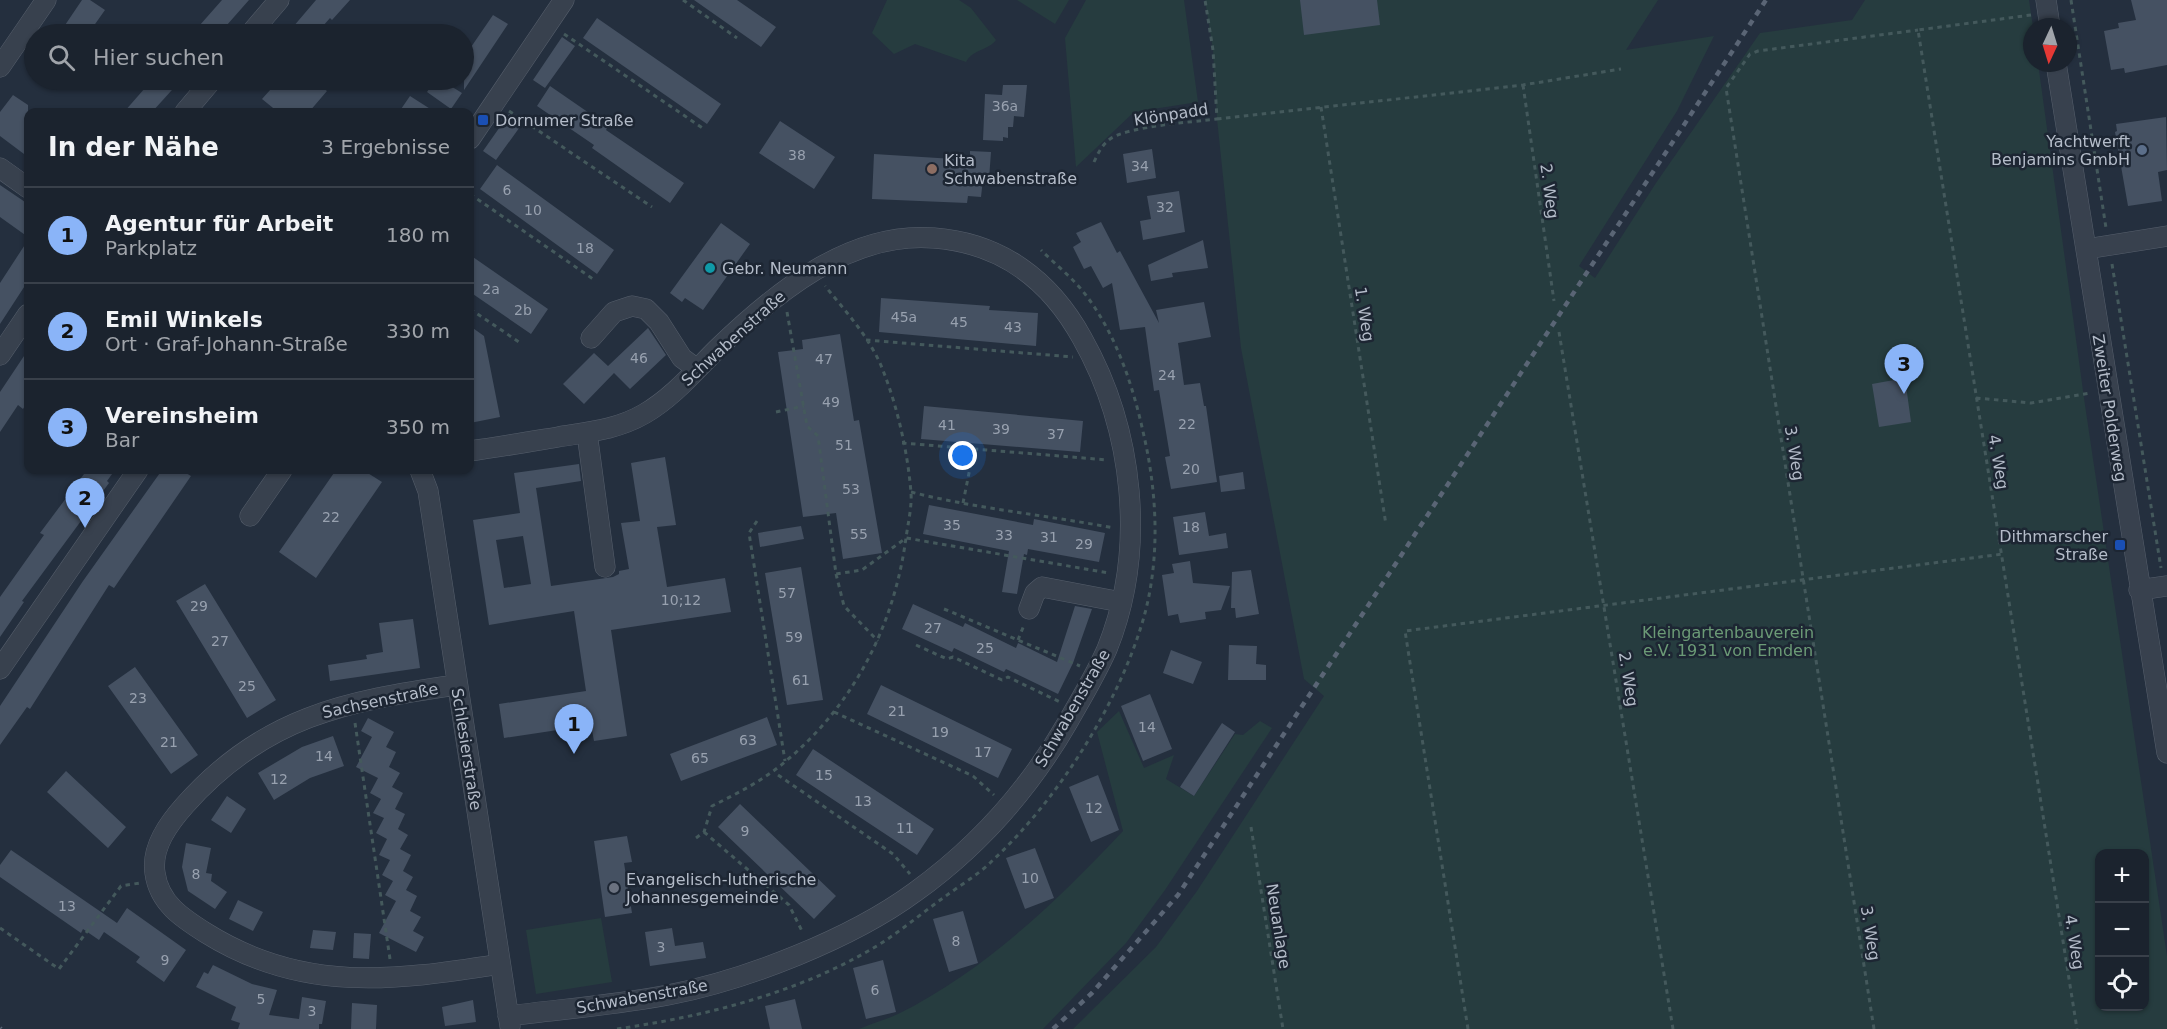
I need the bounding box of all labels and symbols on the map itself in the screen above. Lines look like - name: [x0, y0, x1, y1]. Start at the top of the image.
- north arrow: [2023, 18, 2077, 72]
- house number: 36a: [992, 98, 1018, 114]
- street label: Klönpadd: [1132, 99, 1210, 130]
- place label: Dornumer Straße: [495, 111, 634, 130]
- marker: Dornumer Straße: [476, 113, 490, 127]
- place label: Yachtwerft Benjamins GmbH: [1991, 132, 2130, 169]
- marker: Yachtwerft Benjamins GmbH: [2135, 143, 2149, 157]
- house number: 38: [788, 147, 806, 163]
- place label: Kita Schwabenstraße: [944, 151, 1077, 188]
- house number: 34: [1131, 158, 1149, 174]
- marker: Kita Schwabenstraße: [925, 162, 939, 176]
- street label: 2. Weg: [1536, 162, 1563, 220]
- house number: 6: [503, 182, 512, 198]
- house number: 32: [1156, 199, 1174, 215]
- house number: 10: [524, 202, 542, 218]
- house number: 18: [576, 240, 594, 256]
- place label: Gebr. Neumann: [722, 259, 847, 278]
- marker: Gebr. Neumann: [703, 261, 717, 275]
- house number: 2a: [482, 281, 500, 297]
- street label: 1. Weg: [1351, 285, 1378, 343]
- street label: Schwabenstraße: [678, 287, 789, 390]
- house number: 2b: [514, 302, 532, 318]
- house number: 45a: [891, 309, 917, 325]
- house number: 45: [950, 314, 968, 330]
- house number: 43: [1004, 319, 1022, 335]
- street label: Zweiter Polderweg: [2088, 333, 2131, 483]
- pin: 3: [1884, 344, 1924, 394]
- house number: 46: [630, 350, 648, 366]
- house number: 47: [815, 351, 833, 367]
- house number: 24: [1158, 367, 1176, 383]
- house number: 49: [822, 394, 840, 410]
- house number: 22: [1178, 416, 1196, 432]
- house number: 41: [938, 417, 956, 433]
- house number: 39: [992, 421, 1010, 437]
- street label: 3. Weg: [1781, 424, 1808, 482]
- house number: 37: [1047, 426, 1065, 442]
- street label: 4. Weg: [1984, 433, 2013, 491]
- house number: 51: [835, 437, 853, 453]
- your location: [948, 441, 977, 470]
- house number: 20: [1182, 461, 1200, 477]
- pin: 2: [66, 478, 104, 528]
- house number: 53: [842, 481, 860, 497]
- house number: 22: [322, 509, 340, 525]
- house number: 35: [943, 517, 961, 533]
- house number: 18: [1182, 519, 1200, 535]
- house number: 55: [850, 526, 868, 542]
- house number: 33: [995, 527, 1013, 543]
- place label: Dithmarscher Straße: [1999, 527, 2108, 564]
- house number: 31: [1040, 529, 1058, 545]
- house number: 29: [1075, 536, 1093, 552]
- marker: Dithmarscher Straße: [2113, 538, 2127, 552]
- house number: 57: [778, 585, 796, 601]
- house number: 10;12: [661, 592, 701, 608]
- house number: 29: [190, 598, 208, 614]
- house number: 27: [924, 620, 942, 636]
- park label: Kleingartenbauverein e.V. 1931 von Emden: [1642, 623, 1814, 660]
- house number: 59: [785, 629, 803, 645]
- house number: 27: [211, 633, 229, 649]
- house number: 25: [976, 640, 994, 656]
- street label: Schwabenstraße: [1031, 646, 1114, 771]
- street label: 2. Weg: [1615, 650, 1642, 708]
- house number: 61: [792, 672, 810, 688]
- house number: 25: [238, 678, 256, 694]
- street label: Sachsenstraße: [320, 679, 440, 722]
- street label: Schlesierstraße: [447, 687, 486, 812]
- house number: 23: [129, 690, 147, 706]
- house number: 21: [888, 703, 906, 719]
- pin: 1: [554, 704, 594, 754]
- house number: 14: [1138, 719, 1156, 735]
- house number: 19: [931, 724, 949, 740]
- house number: 63: [739, 732, 757, 748]
- house number: 21: [160, 734, 178, 750]
- house number: 17: [974, 744, 992, 760]
- house number: 14: [315, 748, 333, 764]
- house number: 65: [691, 750, 709, 766]
- house number: 15: [815, 767, 833, 783]
- house number: 12: [270, 771, 288, 787]
- house number: 13: [854, 793, 872, 809]
- house number: 12: [1085, 800, 1103, 816]
- house number: 11: [896, 820, 914, 836]
- house number: 9: [741, 823, 749, 839]
- house number: 8: [192, 866, 200, 882]
- place label: Evangelisch-lutherische Johannesgemeinde: [625, 870, 816, 907]
- house number: 10: [1021, 870, 1039, 886]
- marker: Evangelisch-lutherische Johannesgemeinde: [607, 881, 621, 895]
- street label: Neuanlage: [1262, 882, 1295, 970]
- house number: 13: [58, 898, 76, 914]
- street label: 3. Weg: [1857, 904, 1884, 962]
- street label: 4. Weg: [2061, 913, 2088, 971]
- house number: 8: [952, 933, 960, 949]
- house number: 3: [657, 939, 665, 955]
- house number: 9: [161, 952, 169, 968]
- street label: Schwabenstraße: [575, 976, 709, 1017]
- house number: 6: [871, 982, 880, 998]
- house number: 5: [257, 991, 265, 1007]
- house number: 3: [308, 1003, 316, 1019]

